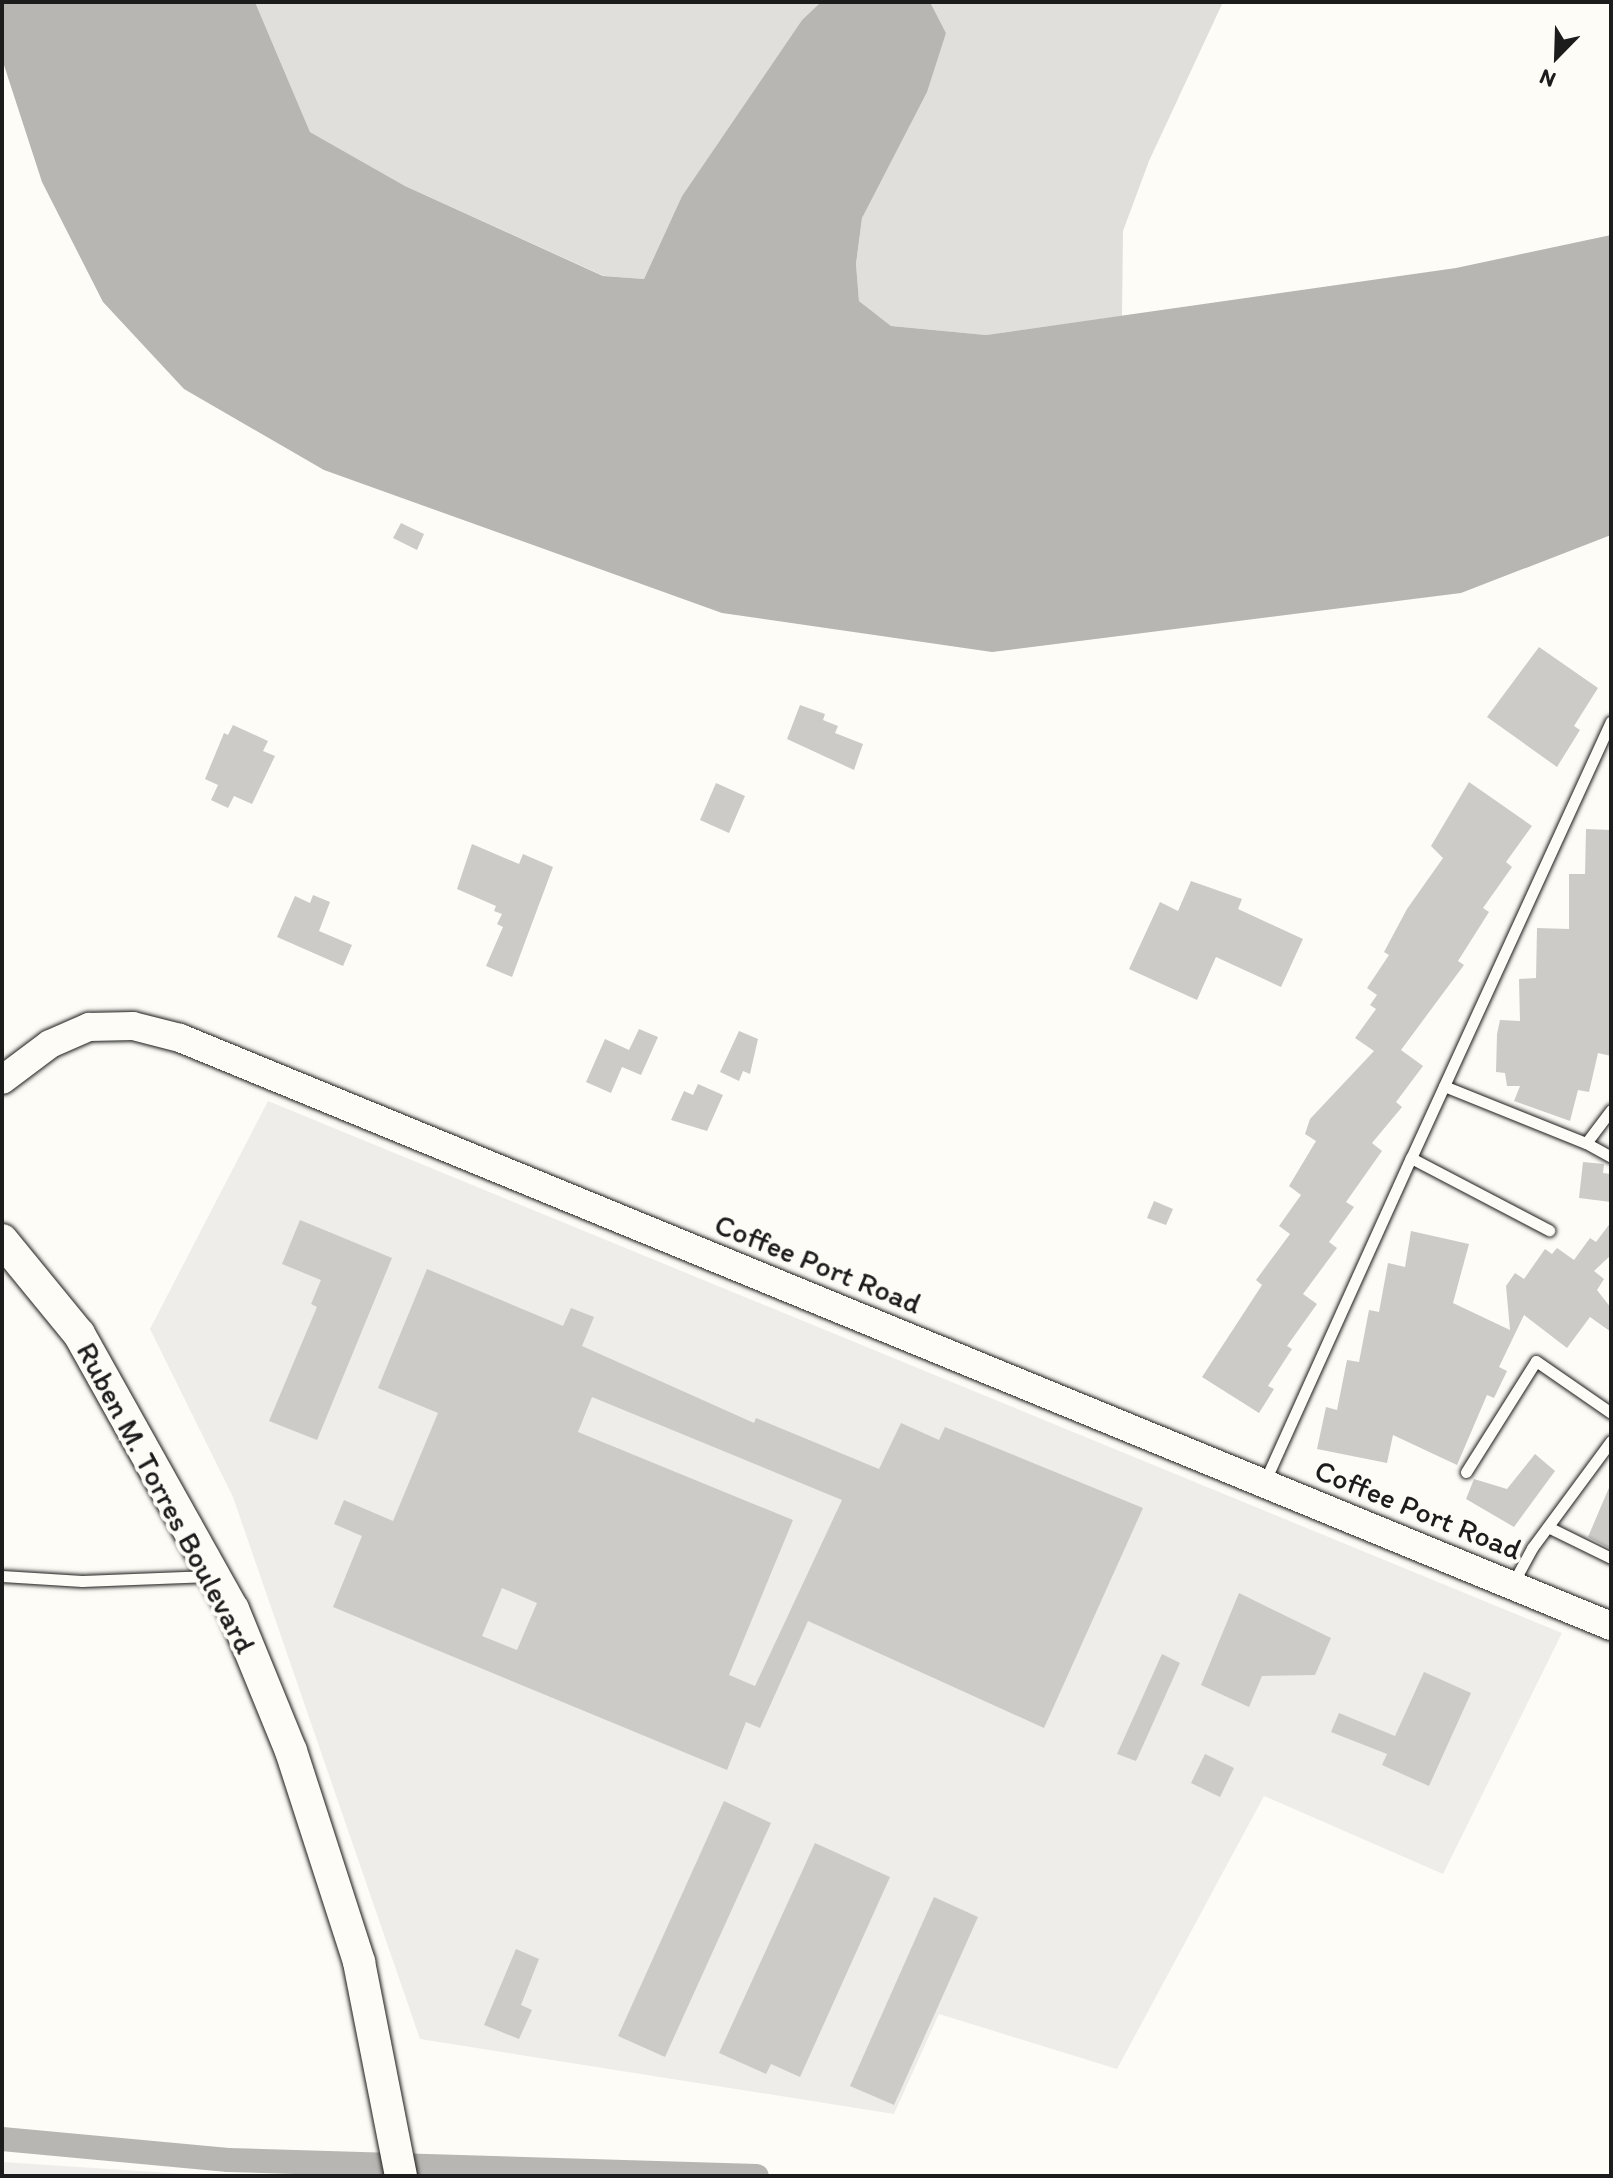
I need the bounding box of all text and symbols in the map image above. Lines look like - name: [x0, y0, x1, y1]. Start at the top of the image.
- north arrow: [1517, 16, 1597, 96]
- text: N: [1535, 63, 1560, 94]
- street label: Coffee Port Road: [710, 1206, 926, 1322]
- street label: Ruben M. Torres Boulevard: [69, 1338, 263, 1658]
- street label: Coffee Port Road: [1310, 1452, 1526, 1568]

